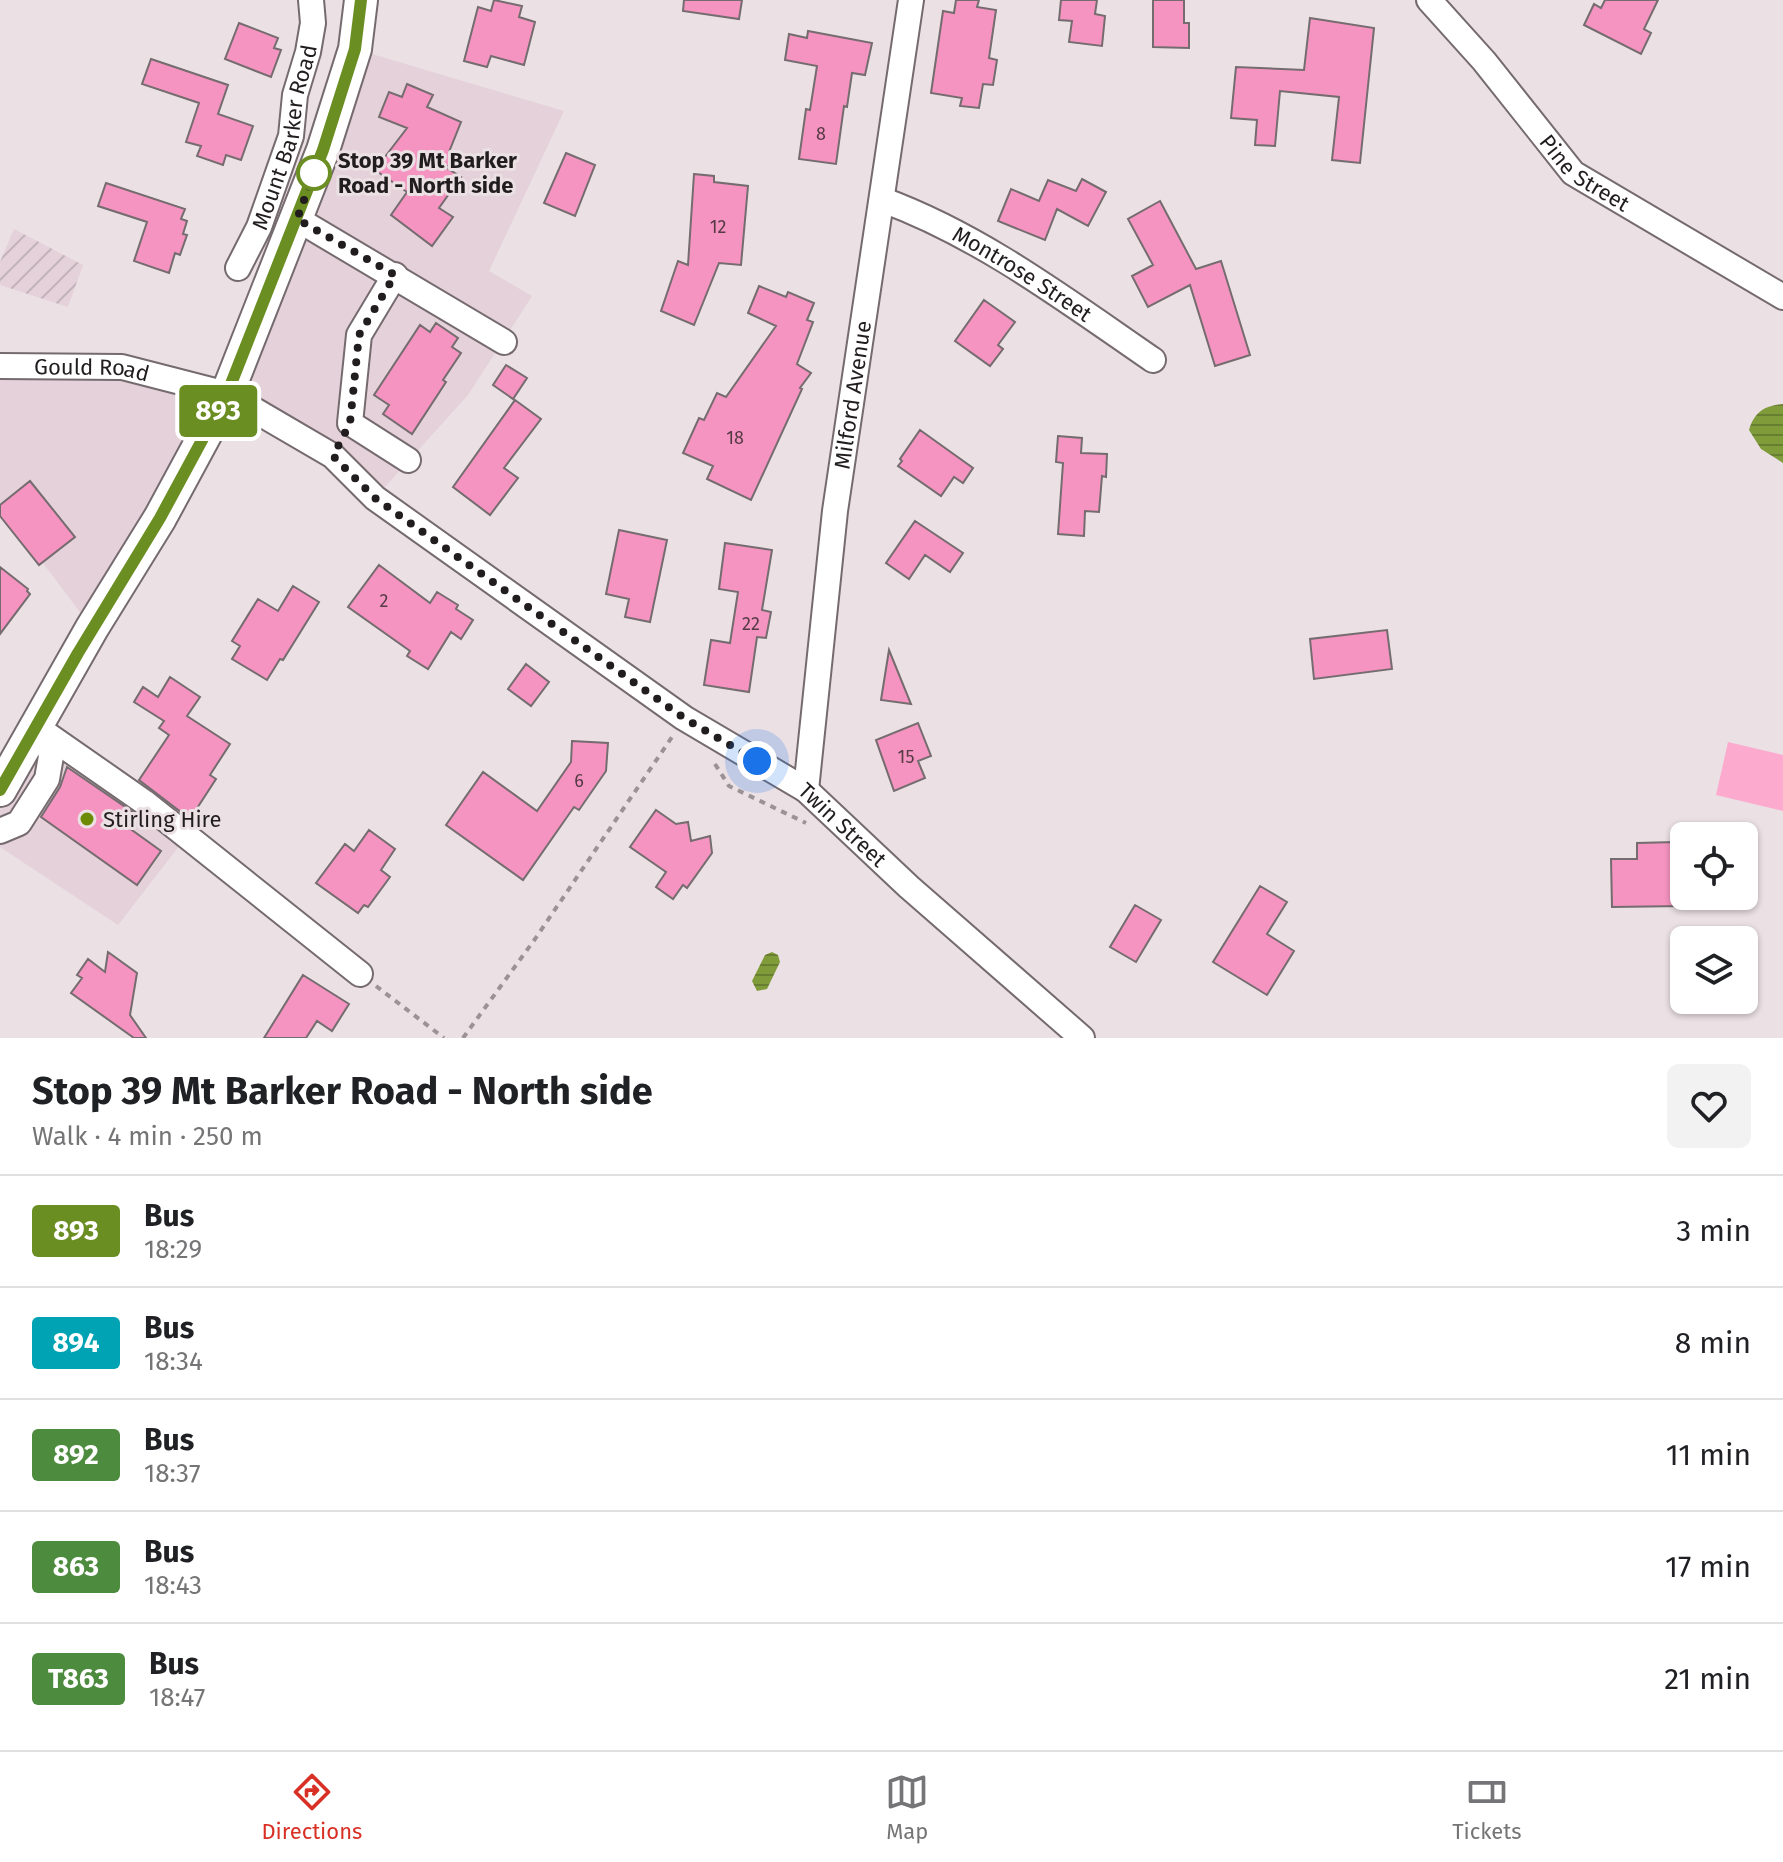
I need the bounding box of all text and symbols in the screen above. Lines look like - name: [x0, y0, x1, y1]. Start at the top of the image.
- street label: Mount Barker Road: [246, 43, 323, 233]
- house number: 8: [816, 123, 826, 145]
- street label: Pine Street: [1534, 129, 1635, 217]
- place label: Stop 39 Mt Barker Road - North side: [338, 147, 517, 199]
- marker: Stop 39 Mt Barker Road - North side: [297, 156, 331, 190]
- house number: 12: [710, 216, 726, 238]
- street label: Montrose Street: [948, 220, 1097, 327]
- street label: Milford Avenue: [828, 319, 877, 471]
- street label: Gould Road: [34, 353, 152, 387]
- line badge: 893: [172, 385, 264, 437]
- text: 893: [195, 394, 241, 427]
- house number: 18: [726, 427, 744, 449]
- house number: 2: [380, 590, 389, 612]
- house number: 22: [742, 613, 760, 635]
- your location: [737, 741, 777, 781]
- house number: 15: [898, 746, 914, 768]
- house number: 6: [574, 770, 584, 792]
- street label: Twin Street: [793, 777, 892, 873]
- place label: Stirling Hire: [103, 806, 221, 833]
- marker: Stirling Hire: [78, 810, 96, 828]
- map controls: [1670, 822, 1758, 1014]
- button: locate: [1670, 822, 1758, 910]
- button: layers: [1670, 926, 1758, 1014]
- button: heart: [1667, 1064, 1751, 1148]
- text: Stop 39 Mt Barker Road - North side: [32, 1068, 653, 1114]
- text: Walk · 4 min · 250 m: [32, 1121, 263, 1152]
- text: Bus: [144, 1198, 194, 1234]
- text: 3 min: [1676, 1213, 1751, 1249]
- text: 893: [53, 1214, 99, 1247]
- text: 18:29: [144, 1234, 202, 1265]
- text: Bus: [144, 1310, 194, 1346]
- text: 8 min: [1675, 1325, 1751, 1361]
- text: 894: [52, 1326, 100, 1359]
- text: 18:34: [144, 1346, 203, 1377]
- text: Bus: [144, 1422, 194, 1458]
- text: 11 min: [1666, 1437, 1751, 1473]
- text: 892: [53, 1438, 99, 1471]
- text: 18:37: [144, 1458, 200, 1489]
- text: Bus: [144, 1534, 194, 1570]
- text: 17 min: [1665, 1549, 1751, 1585]
- text: 863: [53, 1550, 99, 1583]
- text: 18:43: [144, 1570, 202, 1601]
- text: Bus: [149, 1646, 199, 1682]
- text: 21 min: [1664, 1661, 1751, 1697]
- text: T863: [48, 1662, 109, 1695]
- text: 18:47: [149, 1682, 205, 1713]
- tab: Directions: [261, 1770, 362, 1845]
- tab: Map: [885, 1770, 929, 1845]
- tab: Tickets: [1452, 1770, 1522, 1845]

